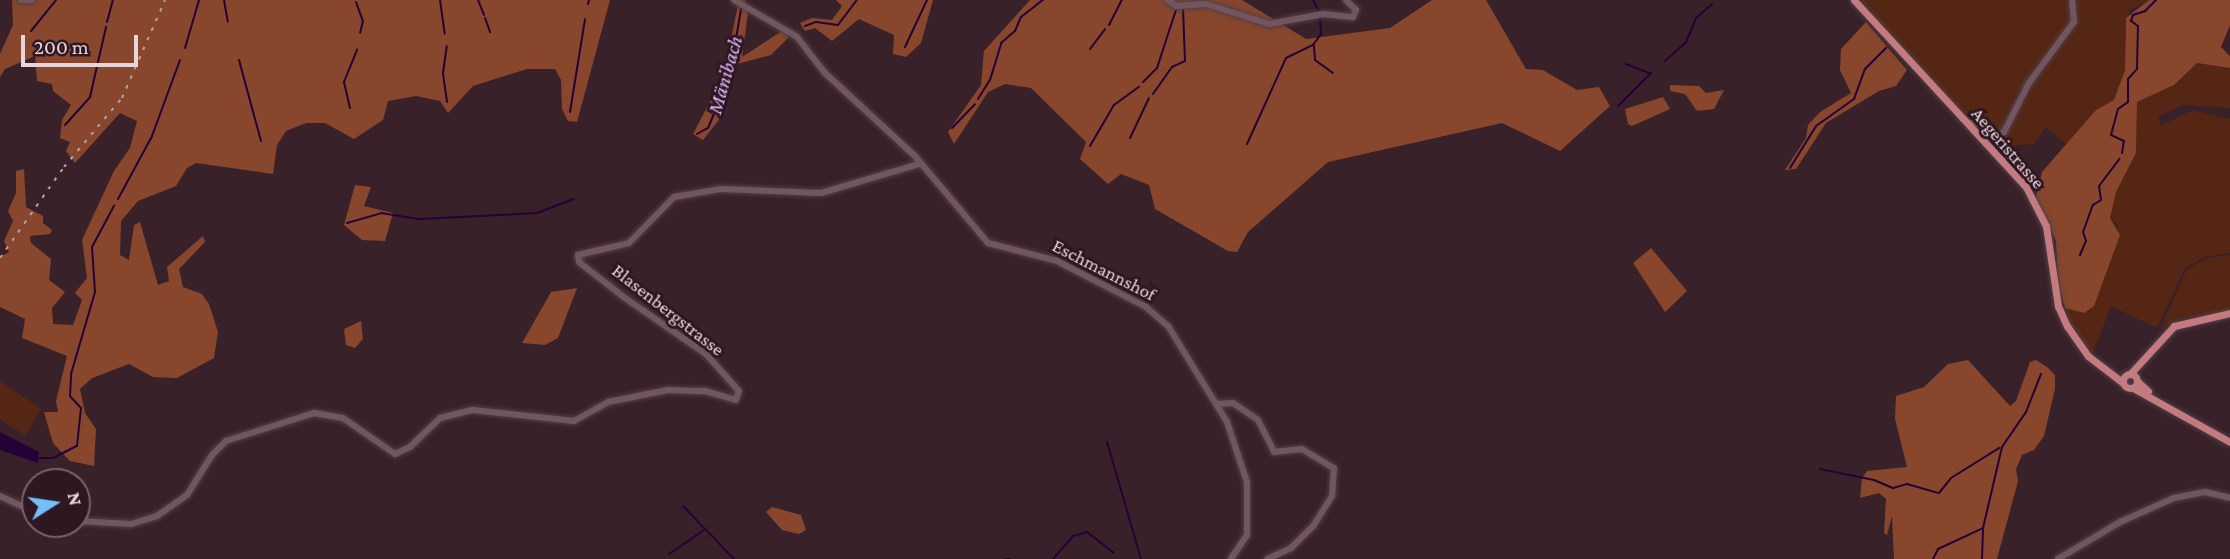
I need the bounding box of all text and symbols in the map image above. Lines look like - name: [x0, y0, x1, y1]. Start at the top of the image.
- scale bar: [24, 21, 142, 65]
- water label: Mänibach: [702, 33, 748, 117]
- text: 200 m: [34, 35, 89, 59]
- street label: Aegeristrasse: [1966, 103, 2050, 193]
- street label: Eschmannshof: [1049, 234, 1159, 306]
- street label: Blasenbergstrasse: [607, 259, 729, 361]
- north arrow: [21, 468, 91, 538]
- text: N: [63, 490, 87, 507]

